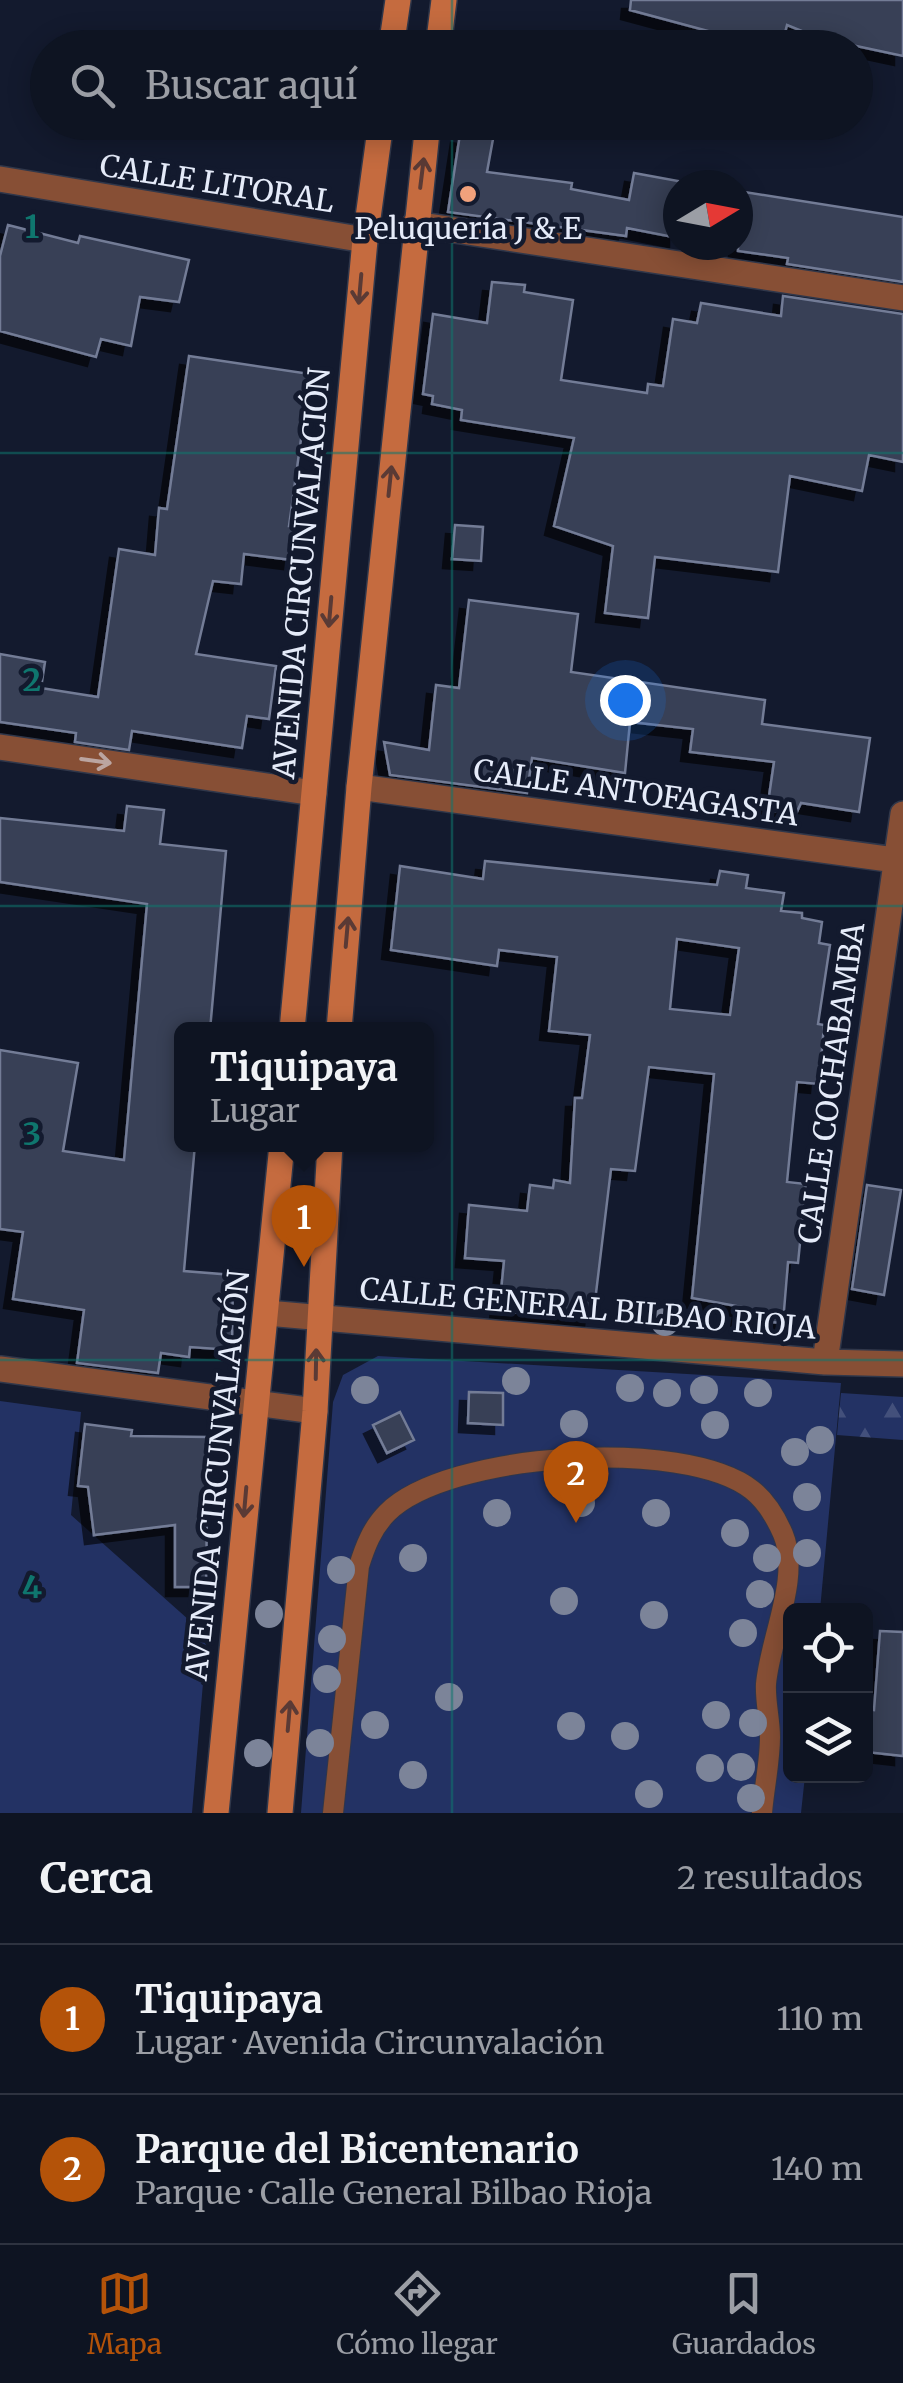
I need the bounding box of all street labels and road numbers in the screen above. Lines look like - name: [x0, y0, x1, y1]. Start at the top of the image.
- street label: CALLE LITORAL: [97, 146, 337, 220]
- street label: AVENIDA CIRCUNVALACIÓN: [264, 366, 338, 781]
- street label: CALLE ANTOFAGASTA: [471, 750, 802, 834]
- street label: CALLE COCHABAMBA: [790, 919, 872, 1246]
- street label: AVENIDA CIRCUNVALACIÓN: [176, 1268, 257, 1683]
- street label: CALLE GENERAL BILBAO RIOJA: [358, 1269, 818, 1347]

